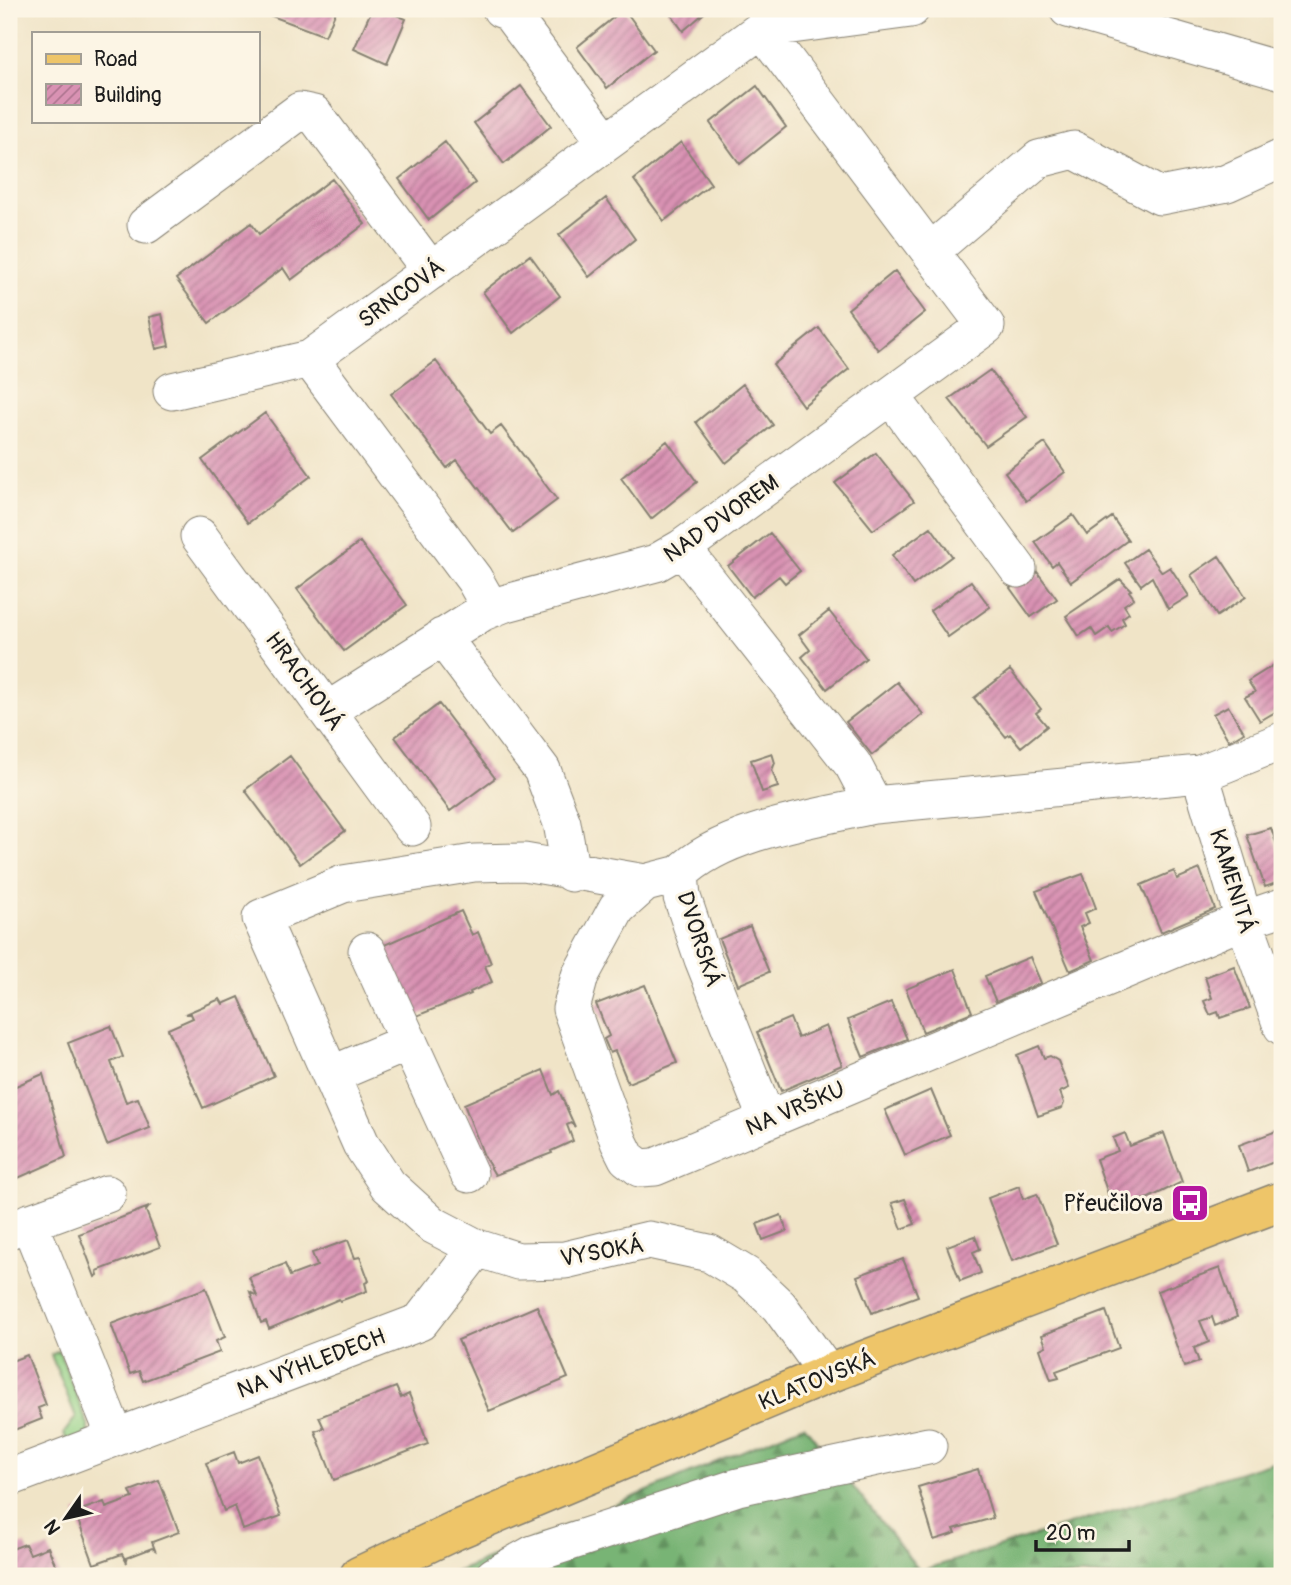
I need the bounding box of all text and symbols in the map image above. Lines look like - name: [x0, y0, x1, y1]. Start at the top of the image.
- legend: [32, 32, 259, 122]
- text: Road: [94, 46, 138, 73]
- text: Building: [94, 82, 161, 109]
- street label: SRNCOVÁ: [353, 252, 450, 334]
- street label: NAD DVOREM: [658, 468, 785, 569]
- street label: HRACHOVÁ: [259, 626, 350, 737]
- street label: KAMENITÁ: [1203, 825, 1262, 937]
- street label: DVORSKÁ: [670, 888, 729, 991]
- street label: NA VRŠKU: [741, 1074, 849, 1142]
- bus stop icon: Přeučilova: [1169, 1182, 1211, 1224]
- place label: Přeučilova: [1064, 1189, 1163, 1218]
- street label: VYSOKÁ: [558, 1230, 646, 1273]
- street label: NA VÝHLEDECH: [233, 1322, 390, 1405]
- street label: KLATOVSKÁ: [754, 1344, 880, 1417]
- north arrow: [32, 1484, 102, 1554]
- scale bar: [1036, 1508, 1128, 1552]
- text: N: [39, 1515, 66, 1539]
- text: 20 m: [1046, 1520, 1095, 1547]

